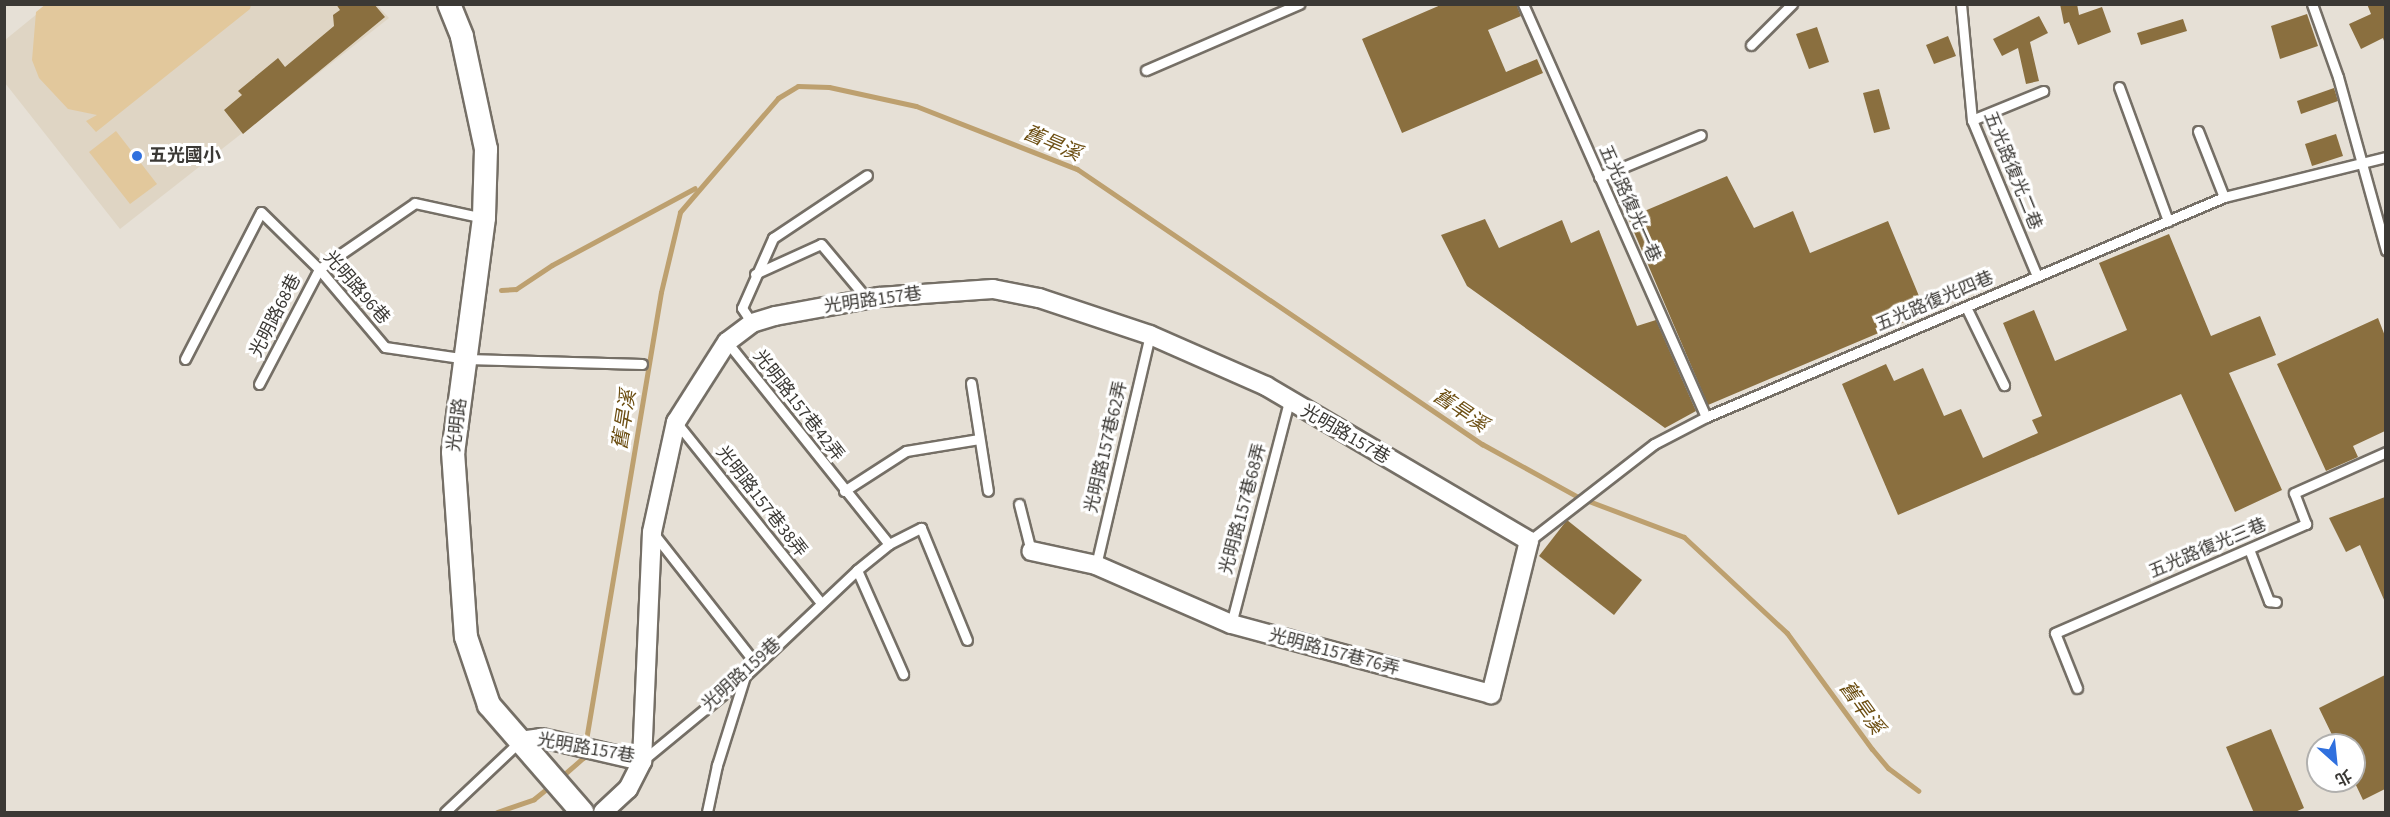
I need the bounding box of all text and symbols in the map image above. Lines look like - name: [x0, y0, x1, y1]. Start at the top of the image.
- street label: 五光路復光二巷: [1978, 109, 2046, 233]
- water label: 舊旱溪: [1020, 121, 1084, 167]
- street label: 五光路復光一巷: [1594, 142, 1664, 266]
- place label: 五光國小: [149, 145, 221, 167]
- marker: 五光國小: [130, 149, 144, 163]
- street label: 光明路96巷: [318, 247, 394, 329]
- street label: 五光路復光四巷: [1873, 267, 1997, 337]
- street label: 光明路68巷: [246, 271, 306, 361]
- street label: 光明路157巷: [823, 283, 923, 319]
- street label: 光明路157巷42弄: [748, 346, 848, 466]
- street label: 光明路157巷62弄: [1081, 379, 1133, 515]
- water label: 舊旱溪: [1428, 384, 1492, 438]
- water label: 舊旱溪: [608, 388, 642, 452]
- street label: 光明路: [444, 397, 472, 453]
- street label: 光明路157巷: [1297, 401, 1393, 469]
- street label: 光明路157巷68弄: [1216, 441, 1272, 577]
- street label: 光明路157巷38弄: [711, 442, 811, 562]
- street label: 五光路復光三巷: [2146, 514, 2270, 584]
- street label: 光明路157巷76弄: [1266, 625, 1402, 681]
- street label: 光明路159巷: [698, 634, 786, 716]
- water label: 舊旱溪: [1834, 677, 1888, 739]
- street label: 光明路157巷: [535, 730, 637, 768]
- north arrow: [2306, 733, 2366, 793]
- text: 北: [2331, 764, 2355, 791]

